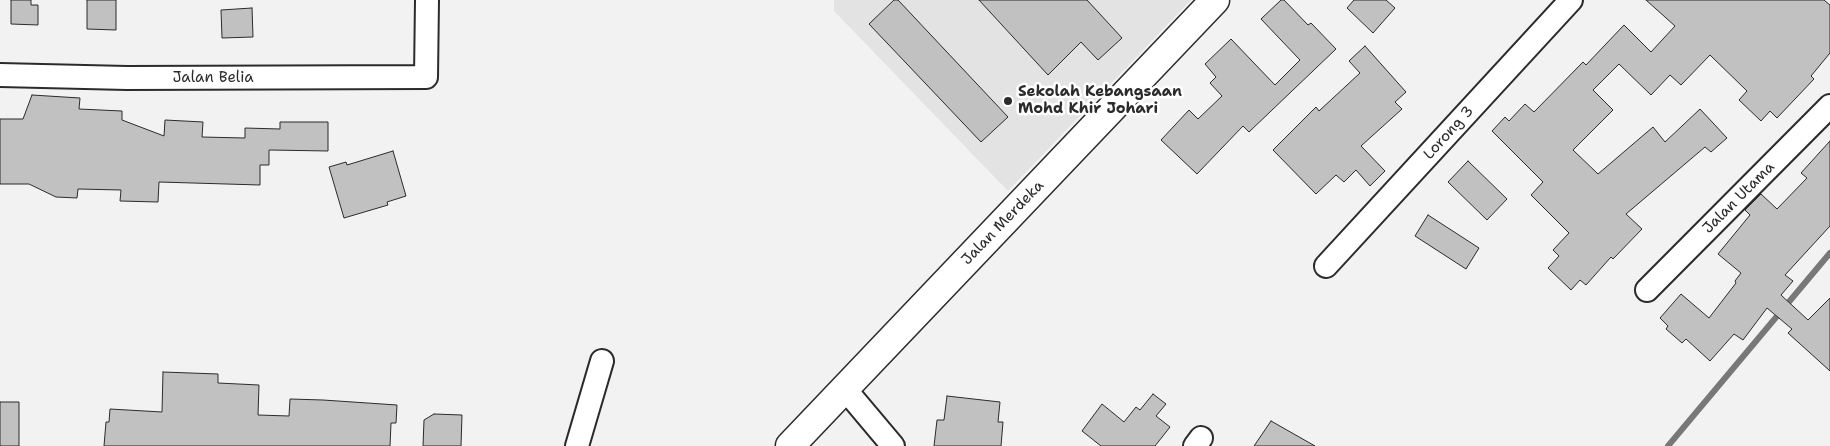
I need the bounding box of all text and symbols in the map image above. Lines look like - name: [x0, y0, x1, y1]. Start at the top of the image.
- street label: Jalan Belia: [172, 69, 254, 87]
- place label: Sekolah Kebangsaan Mohd Khir Johari: [1018, 83, 1182, 118]
- marker: Sekolah Kebangsaan Mohd Khir Johari: [1002, 95, 1014, 107]
- street label: Lorong 3: [1420, 102, 1478, 164]
- street label: Jalan Utama: [1699, 158, 1779, 238]
- street label: Jalan Merdeka: [958, 177, 1048, 269]

